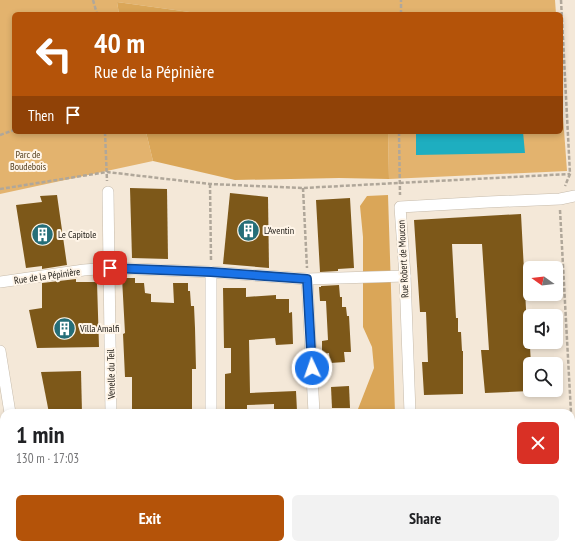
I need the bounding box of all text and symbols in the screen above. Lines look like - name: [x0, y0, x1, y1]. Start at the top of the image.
- text: 40 m: [94, 24, 145, 61]
- icon: left: [28, 28, 80, 80]
- text: Rue de la Pépinière: [94, 60, 214, 83]
- icon: arrive: [62, 104, 84, 126]
- text: Then: [28, 106, 54, 125]
- park label: Parc de Boudebois: [10, 148, 47, 173]
- building icon: L'Aventin: [235, 217, 261, 243]
- street label: Rue Robert de Moucon: [394, 220, 412, 298]
- building icon: Le Capitole: [29, 221, 55, 247]
- place label: L'Aventin: [264, 224, 294, 237]
- place label: Le Capitole: [58, 228, 96, 241]
- pin: [93, 251, 127, 285]
- icon: arrive: [99, 257, 121, 279]
- north arrow: [523, 261, 563, 301]
- map controls: [523, 261, 563, 397]
- street label: Rue de la Pépinière: [13, 265, 81, 287]
- button: sound: [523, 309, 563, 349]
- building icon: Villa Amalfi: [52, 315, 78, 341]
- place label: Villa Amalfi: [79, 322, 119, 335]
- position arrow: [291, 347, 333, 389]
- street label: Venelle du Teil: [104, 348, 118, 400]
- button: search: [523, 357, 563, 397]
- text: 1 min: [16, 419, 64, 450]
- button: close: [517, 422, 559, 464]
- text: 130 m · 17:03: [16, 450, 79, 467]
- button: Exit: [16, 495, 284, 541]
- button: Share: [292, 495, 559, 541]

